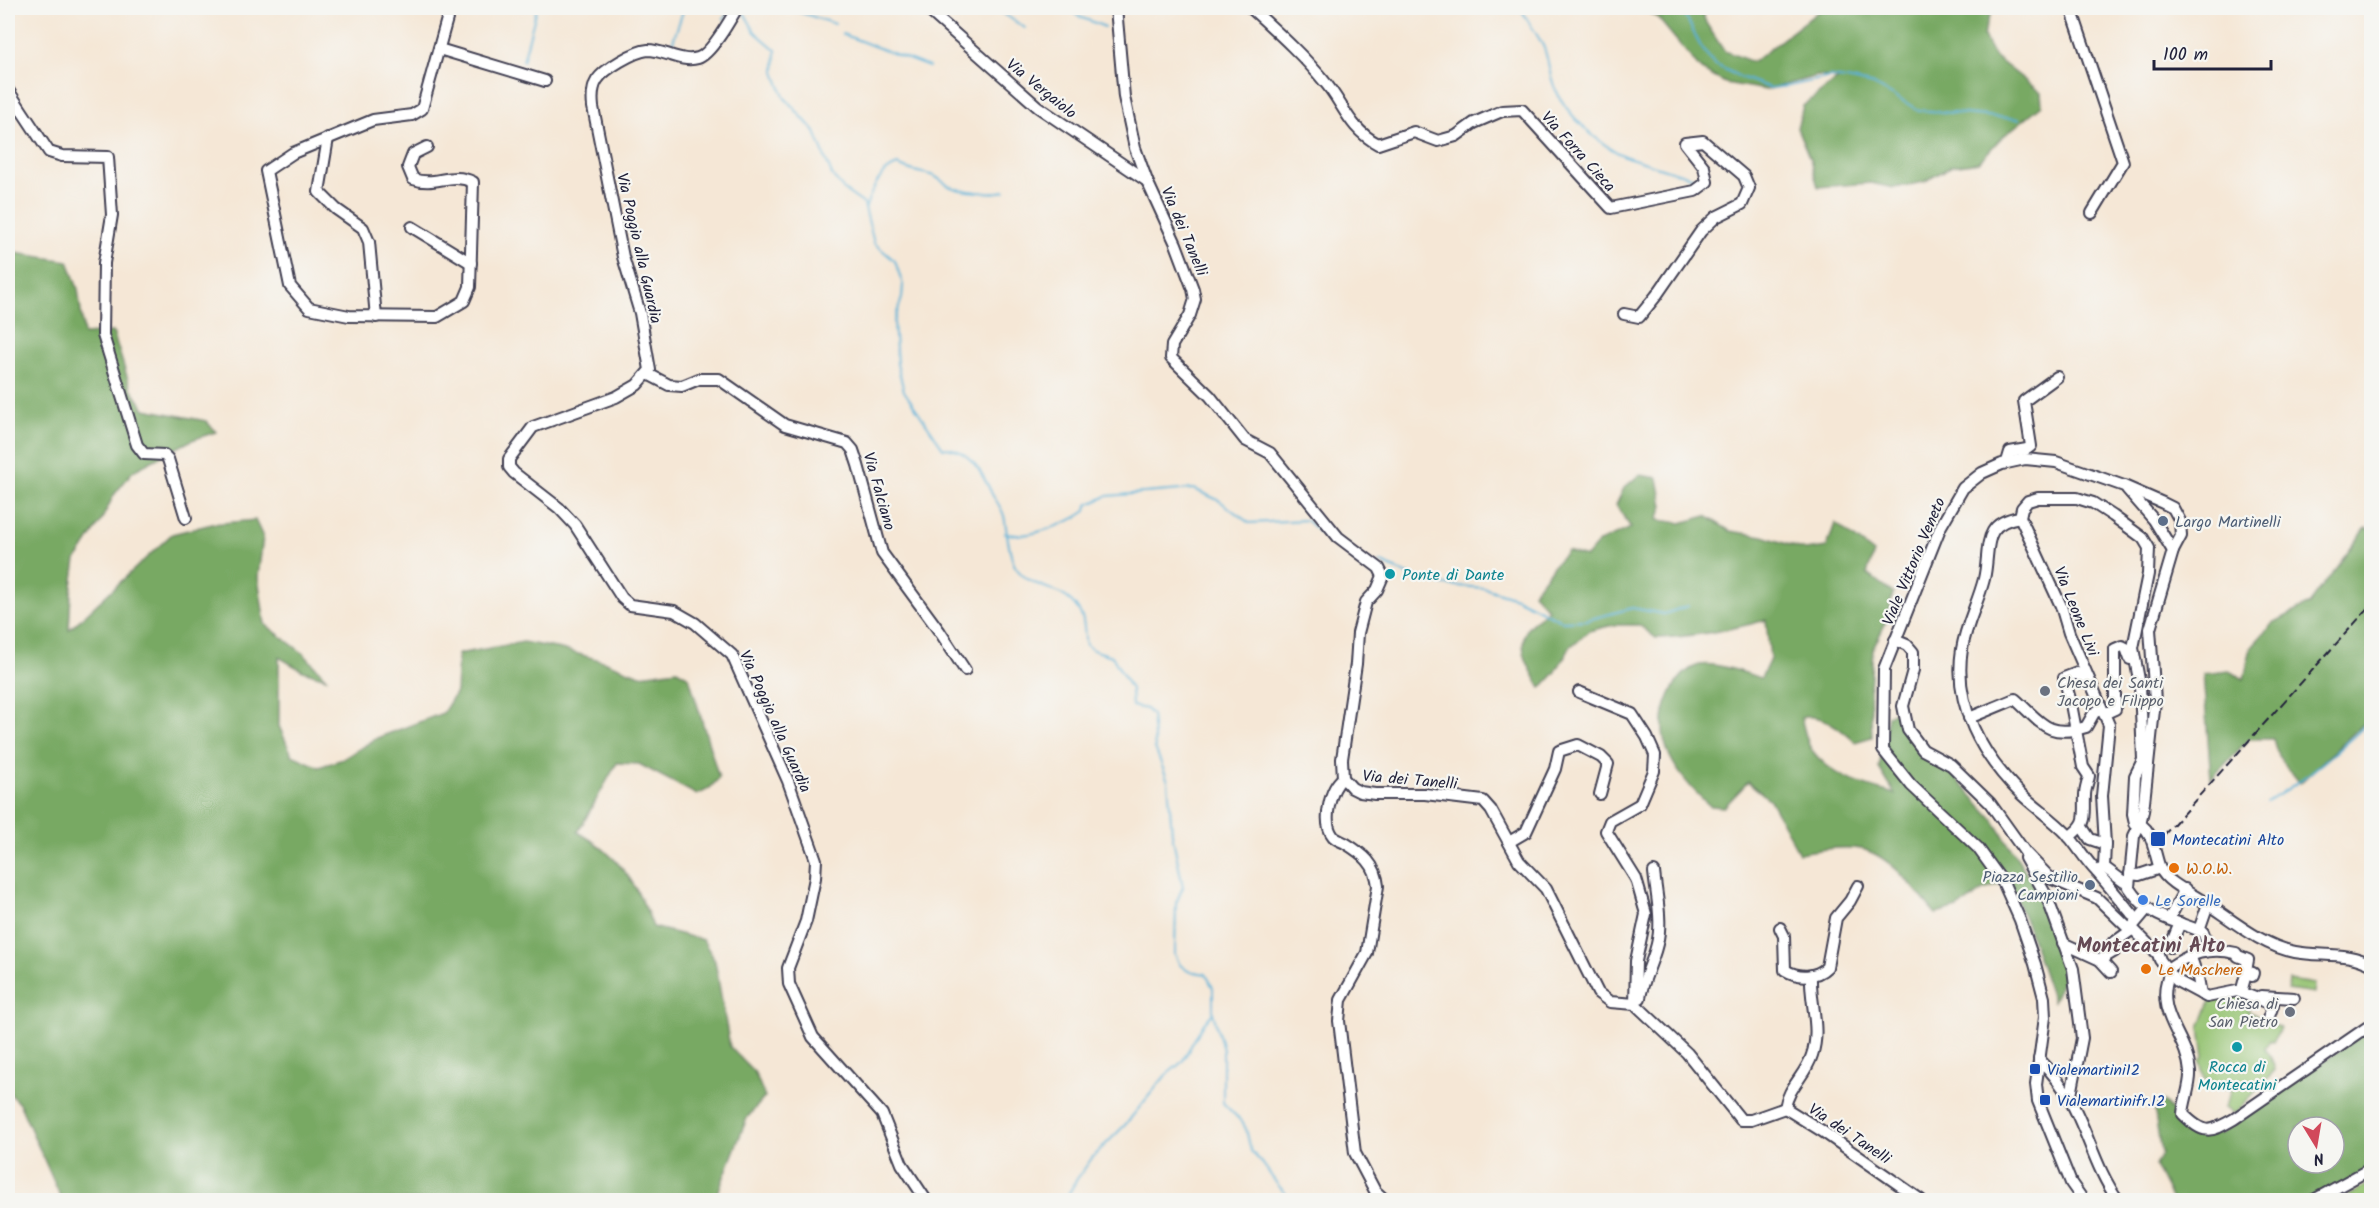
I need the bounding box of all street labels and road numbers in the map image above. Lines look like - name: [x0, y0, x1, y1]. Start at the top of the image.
- street label: Via Vergaiolo: [1000, 53, 1082, 125]
- street label: Via Forra Cieca: [1535, 106, 1621, 198]
- street label: Via Poggio alla Guardia: [609, 171, 668, 326]
- street label: Via dei Tanelli: [1154, 183, 1214, 281]
- street label: Via Falciano: [855, 449, 902, 533]
- street label: Viale Vittorio Veneto: [1876, 494, 1953, 630]
- street label: Via Leone Livi: [2046, 563, 2105, 661]
- street label: Via Poggio alla Guardia: [732, 646, 817, 797]
- street label: Via dei Tanelli: [1361, 764, 1460, 797]
- street label: Via dei Tanelli: [1803, 1097, 1897, 1172]

